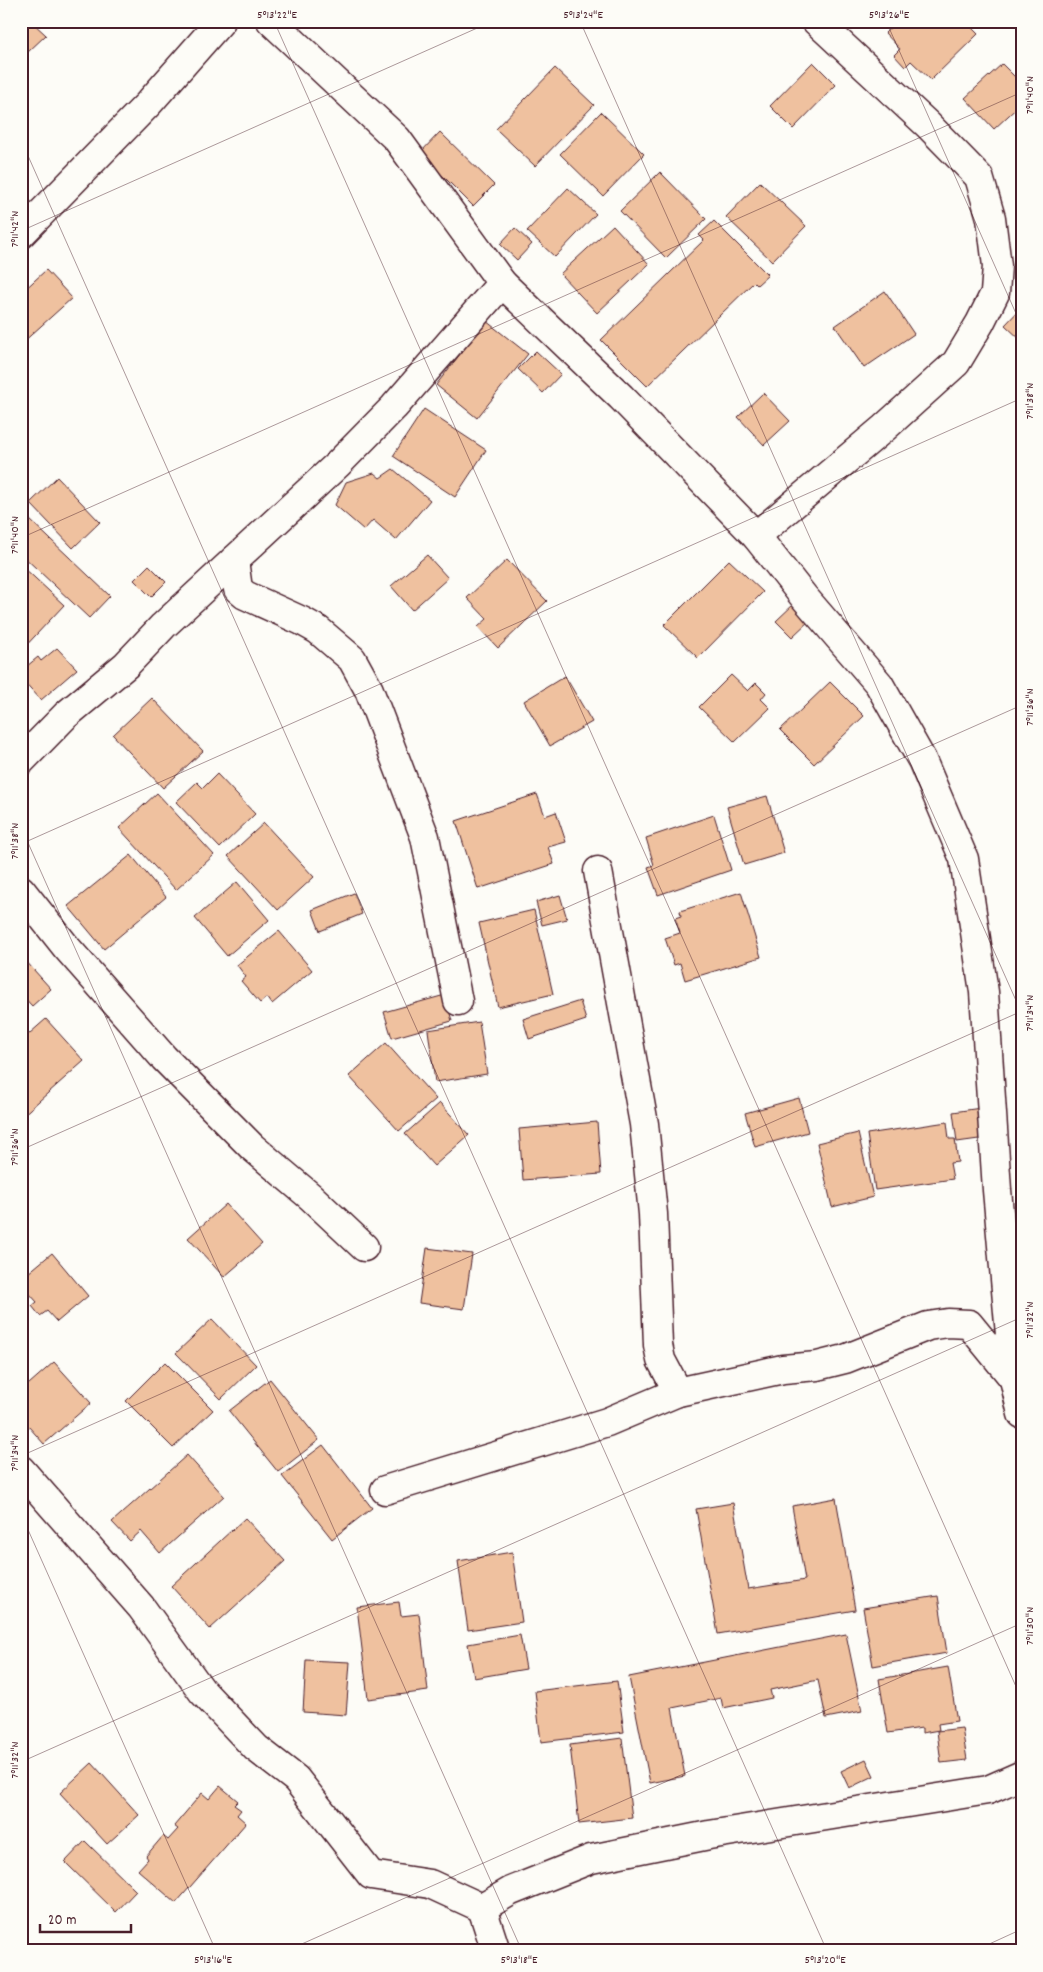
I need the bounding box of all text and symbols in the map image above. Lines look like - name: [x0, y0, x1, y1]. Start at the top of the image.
- text: 5°13'22"E: [257, 7, 298, 24]
- text: 5°13'24"E: [563, 7, 603, 24]
- text: 5°13'26"E: [869, 7, 910, 24]
- text: 7°11'40"N: [1022, 76, 1039, 114]
- text: 7°11'42"N: [7, 211, 24, 247]
- text: 7°11'38"N: [1022, 383, 1039, 419]
- text: 7°11'40"N: [7, 516, 24, 554]
- text: 7°11'36"N: [1022, 688, 1039, 726]
- text: 7°11'38"N: [7, 823, 24, 859]
- text: 7°11'34"N: [1022, 995, 1039, 1031]
- text: 7°11'36"N: [7, 1128, 24, 1166]
- text: 7°11'32"N: [1022, 1302, 1039, 1338]
- text: 7°11'34"N: [7, 1435, 24, 1471]
- text: 7°11'30"N: [1022, 1607, 1039, 1645]
- text: 7°11'32"N: [7, 1742, 24, 1778]
- scale bar: [40, 1902, 131, 1934]
- text: 20 m: [48, 1910, 76, 1932]
- text: 5°13'16"E: [194, 1952, 233, 1969]
- text: 5°13'18"E: [501, 1952, 538, 1969]
- text: 5°13'20"E: [804, 1952, 846, 1969]

